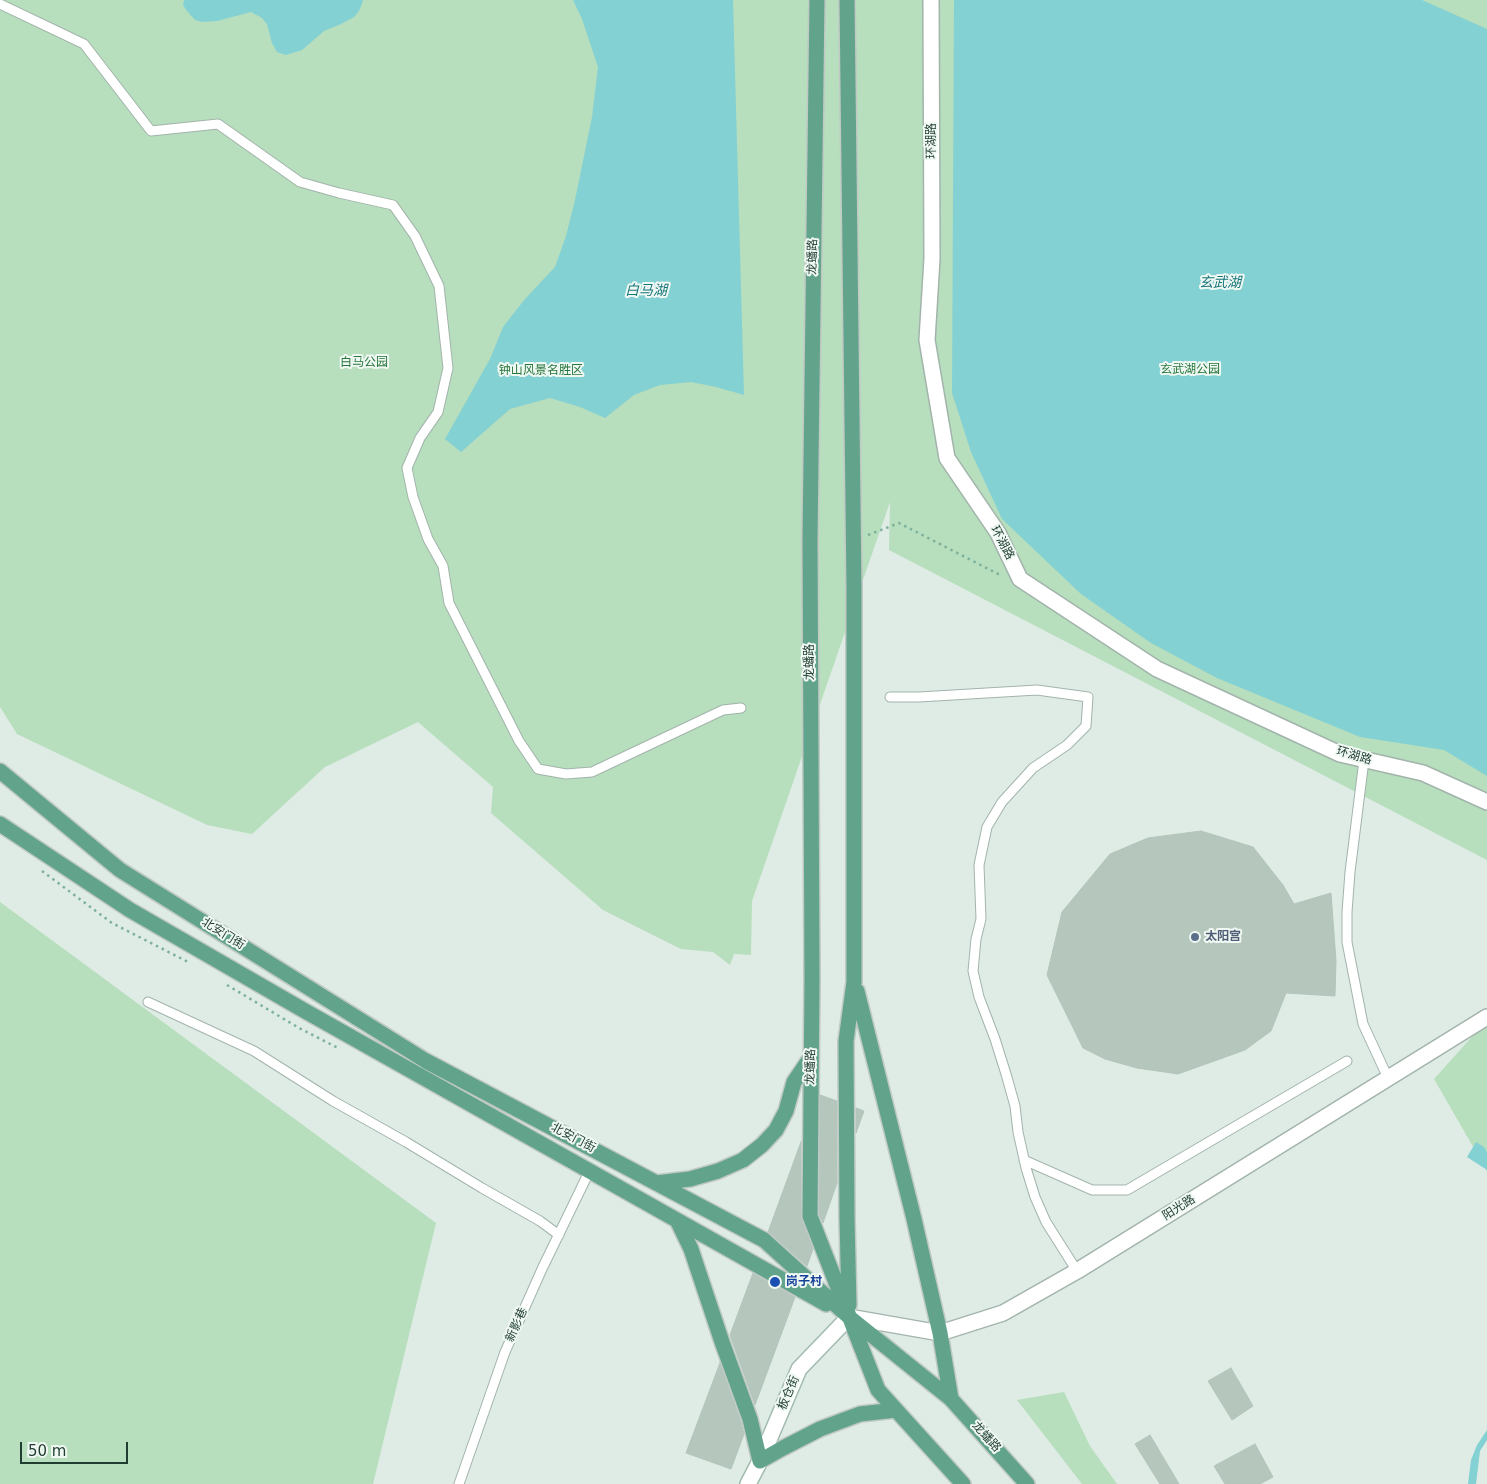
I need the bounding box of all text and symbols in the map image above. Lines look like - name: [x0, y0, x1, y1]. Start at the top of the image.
- street label: 环湖路: [925, 123, 939, 159]
- street label: 龙蟠路: [805, 239, 821, 275]
- water label: 玄武湖: [1199, 275, 1241, 291]
- water label: 白马湖: [625, 283, 667, 299]
- park label: 白马公园: [340, 356, 388, 370]
- park label: 玄武湖公园: [1160, 363, 1220, 377]
- park label: 钟山风景名胜区: [499, 364, 583, 378]
- street label: 环湖路: [987, 524, 1017, 562]
- street label: 龙蟠路: [803, 644, 817, 680]
- street label: 环湖路: [1335, 744, 1373, 768]
- street label: 北安门街: [199, 915, 247, 953]
- place label: 太阳宫: [1205, 930, 1241, 944]
- marker: 太阳宫: [1189, 931, 1201, 943]
- street label: 龙蟠路: [803, 1049, 819, 1085]
- street label: 北安门街: [548, 1120, 598, 1156]
- street label: 阳光路: [1160, 1192, 1198, 1224]
- marker: 岗子村: [768, 1275, 782, 1289]
- place label: 岗子村: [786, 1275, 822, 1289]
- street label: 新影巷: [503, 1306, 531, 1344]
- street label: 板仓街: [775, 1374, 803, 1412]
- street label: 龙蟠路: [969, 1419, 1003, 1455]
- scale bar: [22, 1432, 130, 1464]
- text: 50 m: [28, 1442, 66, 1460]

